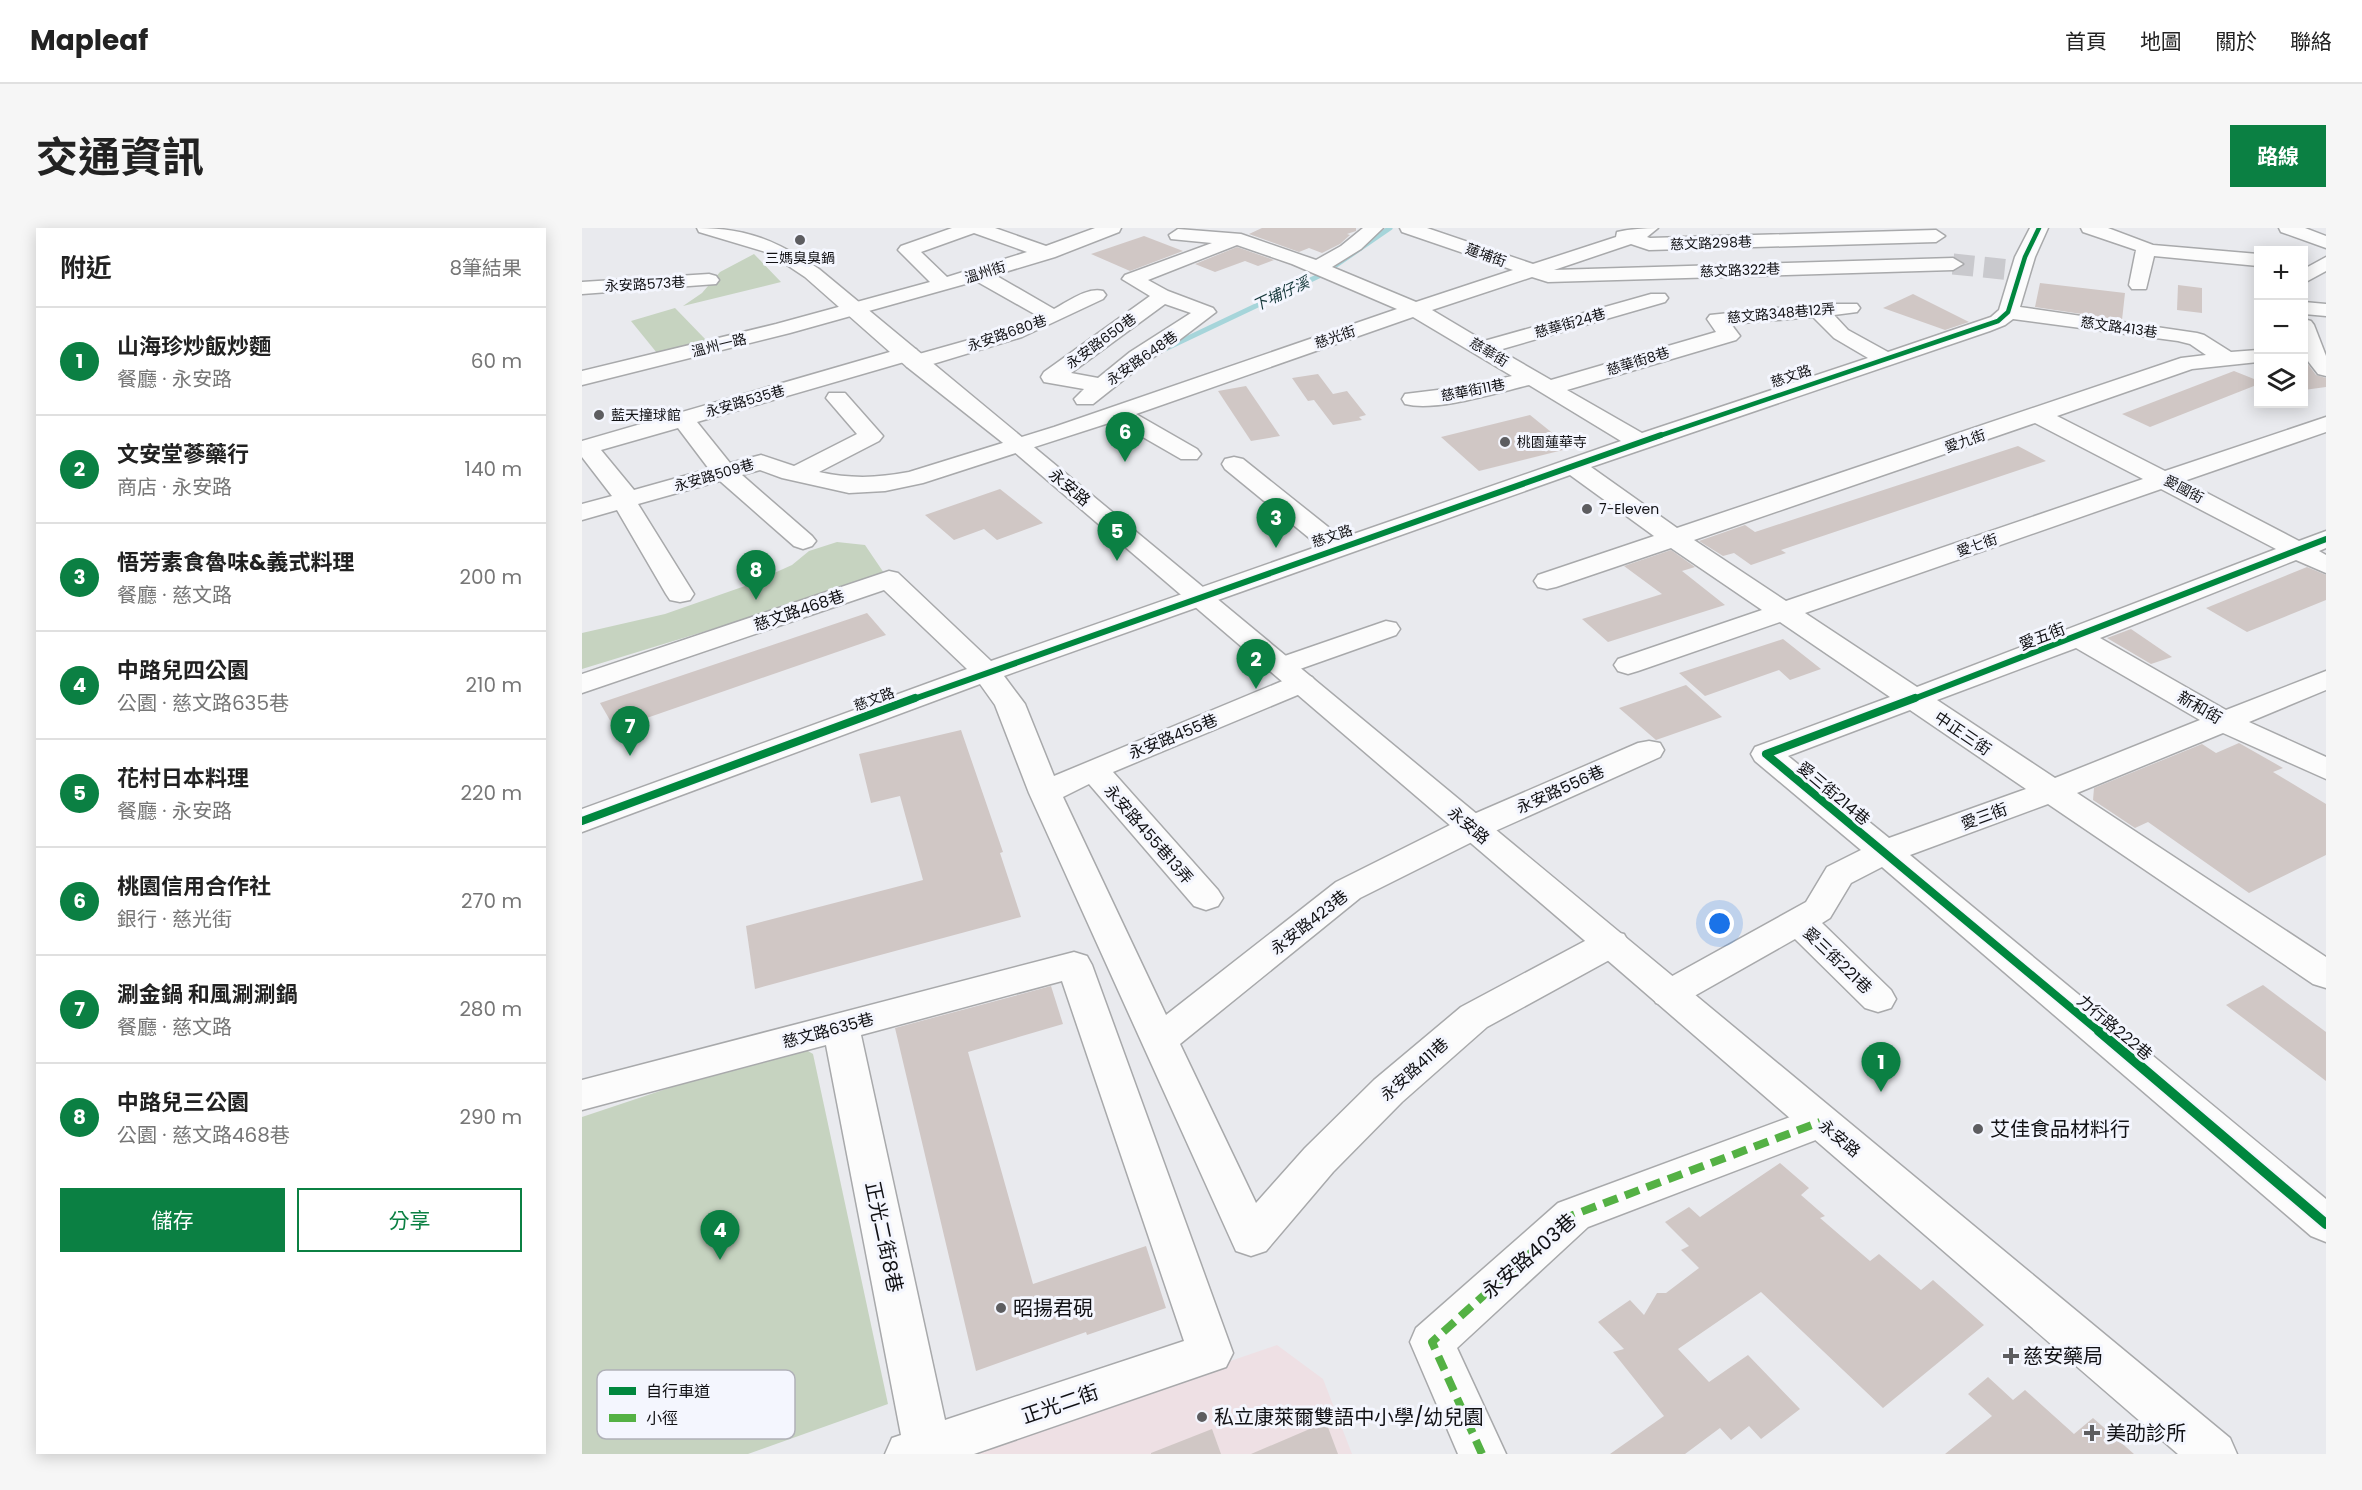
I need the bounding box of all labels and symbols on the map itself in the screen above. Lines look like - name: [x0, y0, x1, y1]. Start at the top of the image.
- street label: 慈文路298巷: [1670, 232, 1752, 254]
- marker: 三媽臭臭鍋: [793, 233, 807, 247]
- street label: 蓮埔街: [1463, 238, 1509, 272]
- place label: 三媽臭臭鍋: [765, 248, 835, 268]
- street label: 溫州街: [962, 256, 1008, 288]
- street label: 慈文路322巷: [1699, 259, 1781, 281]
- water label: 下埔仔溪: [1249, 271, 1314, 316]
- street label: 永安路573巷: [604, 272, 686, 296]
- street label: 慈文路348巷12弄: [1726, 298, 1836, 328]
- street label: 慈華街24巷: [1532, 303, 1608, 343]
- street label: 永安路650巷: [1062, 309, 1140, 373]
- street label: 永安路680巷: [965, 310, 1049, 356]
- street label: 慈文路413巷: [2079, 312, 2159, 342]
- street label: 慈光街: [1312, 321, 1358, 353]
- street label: 永安路648巷: [1102, 326, 1182, 390]
- street label: 溫州一路: [689, 329, 749, 361]
- street label: 慈華街: [1466, 333, 1512, 371]
- street label: 慈華街8巷: [1604, 342, 1672, 380]
- street label: 慈文路: [1768, 360, 1814, 392]
- street label: 慈華街11巷: [1439, 374, 1507, 406]
- street label: 永安路535巷: [703, 380, 787, 422]
- place label: 藍天撞球館: [611, 405, 681, 425]
- marker: 藍天撞球館: [592, 408, 606, 422]
- pin: 6: [1106, 412, 1144, 462]
- street label: 愛九街: [1942, 425, 1988, 457]
- place label: 桃園蓮華寺: [1517, 432, 1587, 452]
- marker: 桃園蓮華寺: [1498, 435, 1512, 449]
- street label: 永安路509巷: [672, 454, 756, 496]
- street label: 永安路: [1044, 463, 1095, 512]
- street label: 愛國街: [2161, 470, 2207, 508]
- pin: 3: [1256, 498, 1296, 548]
- place label: 7-Eleven: [1599, 499, 1659, 519]
- marker: 7-Eleven: [1580, 502, 1594, 516]
- pin: 5: [1098, 512, 1136, 561]
- street label: 慈文路: [1309, 520, 1355, 552]
- street label: 愛七街: [1954, 529, 2000, 561]
- pin: 8: [736, 550, 776, 600]
- street label: 慈文路468巷: [751, 584, 848, 637]
- street label: 愛五街: [2016, 617, 2069, 656]
- pin: 2: [1236, 640, 1276, 689]
- street label: 慈文路: [851, 682, 897, 716]
- street label: 新和街: [2173, 685, 2226, 729]
- pin: 7: [610, 706, 650, 756]
- street label: 中正三街: [1930, 706, 1996, 761]
- street label: 永安路455巷: [1125, 708, 1221, 765]
- street label: 愛三街214巷: [1792, 756, 1875, 831]
- street label: 永安路556巷: [1512, 760, 1608, 819]
- street label: 永安路455巷13弄: [1099, 780, 1198, 889]
- street label: 愛三街: [1958, 797, 2011, 835]
- street label: 永安路: [1443, 801, 1494, 850]
- street label: 永安路423巷: [1266, 885, 1353, 960]
- your location: [1705, 909, 1734, 938]
- street label: 愛三街221巷: [1798, 922, 1877, 999]
- street label: 力行路222巷: [2072, 989, 2157, 1066]
- street label: 慈文路635巷: [780, 1007, 876, 1054]
- street label: 永安路411巷: [1375, 1033, 1453, 1106]
- pin: 1: [1862, 1042, 1900, 1092]
- street label: 永安路: [1814, 1114, 1865, 1163]
- place label: 艾佳食品材料行: [1990, 1115, 2130, 1143]
- marker: 艾佳食品材料行: [1971, 1122, 1985, 1136]
- street label: 正光二街8巷: [859, 1179, 909, 1295]
- street label: 永安路403巷: [1476, 1207, 1582, 1305]
- pin: 4: [700, 1210, 740, 1260]
- place label: 昭揚君硯: [1013, 1294, 1093, 1322]
- marker: 昭揚君硯: [994, 1301, 1008, 1315]
- place label: 慈安藥局: [2023, 1342, 2103, 1370]
- marker: 慈安藥局: [2004, 1349, 2018, 1363]
- legend: [597, 1370, 795, 1439]
- street label: 正光二街: [1018, 1378, 1102, 1430]
- text: 自行車道: [646, 1380, 710, 1403]
- place label: 私立康萊爾雙語中小學/幼兒園: [1214, 1403, 1484, 1431]
- text: 小徑: [646, 1407, 678, 1430]
- marker: 私立康萊爾雙語中小學/幼兒園: [1195, 1410, 1209, 1424]
- place label: 美劭診所: [2106, 1419, 2186, 1447]
- marker: 美劭診所: [2083, 1424, 2101, 1442]

